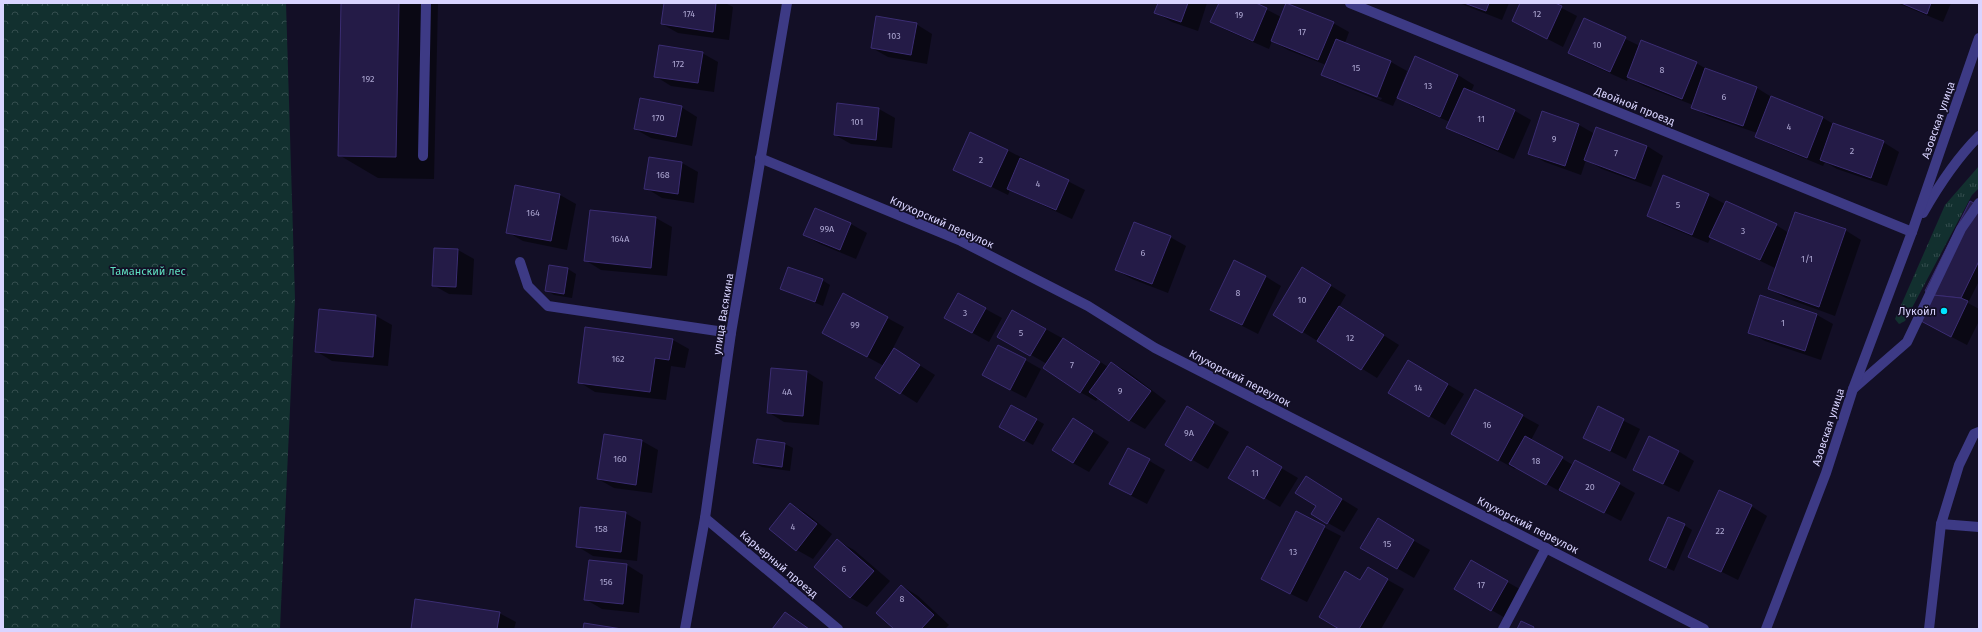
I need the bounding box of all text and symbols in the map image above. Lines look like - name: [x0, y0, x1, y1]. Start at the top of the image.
- house number: 174: [683, 9, 695, 19]
- house number: 12: [1533, 9, 1541, 19]
- house number: 19: [1235, 10, 1244, 20]
- house number: 17: [1298, 27, 1306, 37]
- house number: 103: [887, 31, 901, 41]
- house number: 10: [1593, 40, 1601, 50]
- house number: 172: [672, 59, 684, 69]
- house number: 15: [1352, 63, 1361, 73]
- house number: 8: [1660, 65, 1665, 75]
- house number: 192: [362, 74, 374, 84]
- street label: Азовская улица: [1919, 80, 1958, 160]
- house number: 13: [1424, 81, 1432, 91]
- street label: Двойной проезд: [1592, 84, 1677, 128]
- house number: 6: [1722, 92, 1727, 102]
- house number: 170: [652, 113, 664, 123]
- house number: 11: [1477, 114, 1485, 124]
- house number: 101: [851, 117, 863, 127]
- house number: 4: [1787, 122, 1792, 132]
- house number: 9: [1552, 134, 1557, 144]
- house number: 2: [1850, 146, 1854, 156]
- house number: 7: [1614, 148, 1618, 158]
- house number: 2: [979, 155, 983, 165]
- house number: 168: [656, 170, 670, 180]
- house number: 4: [1036, 179, 1041, 189]
- street label: Клухорский переулок: [888, 194, 996, 251]
- house number: 5: [1676, 200, 1681, 210]
- house number: 164: [526, 208, 540, 218]
- house number: 99А: [820, 224, 835, 234]
- house number: 3: [1741, 226, 1745, 236]
- house number: 164А: [611, 234, 630, 244]
- house number: 6: [1141, 248, 1146, 258]
- house number: 1/1: [1801, 254, 1813, 264]
- park label: Таманский лес: [110, 265, 186, 278]
- street label: улица Васякина: [711, 272, 736, 356]
- house number: 8: [1236, 288, 1241, 298]
- house number: 10: [1298, 295, 1306, 305]
- place label: Лукойл: [1898, 305, 1936, 318]
- marker: Лукойл: [1939, 306, 1949, 316]
- house number: 3: [963, 308, 967, 318]
- house number: 1: [1781, 318, 1785, 328]
- house number: 99: [850, 320, 860, 330]
- house number: 5: [1019, 328, 1024, 338]
- house number: 12: [1346, 333, 1354, 343]
- street label: Клухорский переулок: [1187, 347, 1293, 410]
- house number: 162: [611, 354, 625, 364]
- house number: 7: [1070, 360, 1074, 370]
- house number: 14: [1414, 383, 1423, 393]
- house number: 9: [1118, 386, 1123, 396]
- house number: 4А: [782, 387, 793, 397]
- street label: Азовская улица: [1810, 387, 1847, 468]
- house number: 16: [1483, 420, 1492, 430]
- house number: 9А: [1184, 428, 1195, 438]
- house number: 160: [613, 454, 627, 464]
- house number: 18: [1532, 456, 1540, 466]
- house number: 11: [1251, 468, 1259, 478]
- house number: 20: [1585, 482, 1595, 492]
- street label: Клухорский переулок: [1475, 494, 1581, 557]
- house number: 4: [791, 522, 796, 532]
- house number: 158: [594, 524, 608, 534]
- house number: 22: [1716, 526, 1724, 536]
- street label: Карьерный проезд: [737, 528, 820, 601]
- house number: 15: [1383, 539, 1392, 549]
- house number: 13: [1289, 547, 1297, 557]
- house number: 6: [842, 564, 847, 574]
- house number: 156: [599, 577, 613, 587]
- house number: 17: [1477, 580, 1485, 590]
- house number: 8: [900, 594, 905, 604]

